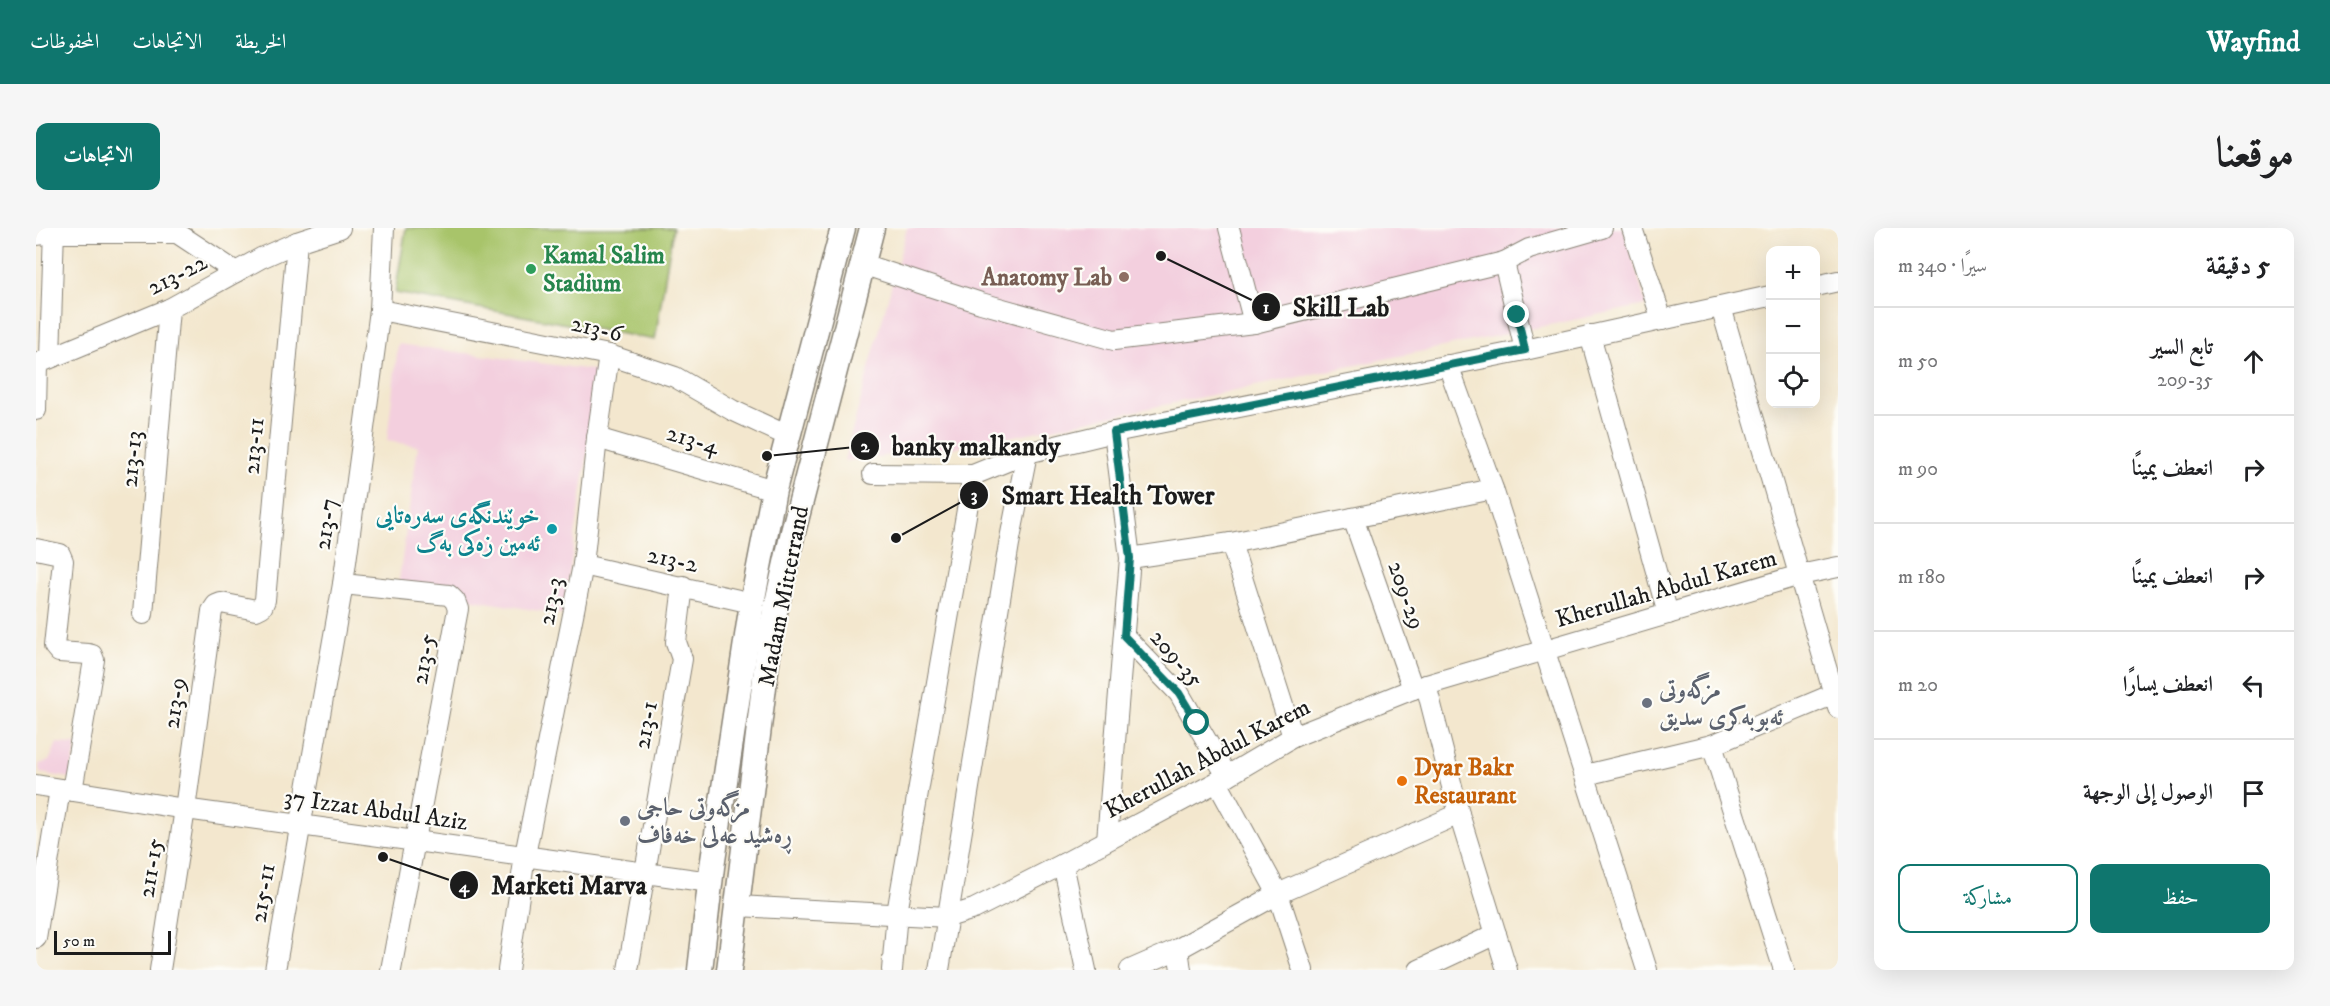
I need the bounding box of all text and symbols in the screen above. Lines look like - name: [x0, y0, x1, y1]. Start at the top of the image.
- text: Wayfind: [2207, 25, 2300, 60]
- text: المحفوظات: [30, 29, 99, 55]
- text: الاتجاهات: [132, 29, 202, 55]
- text: الخريطة: [235, 29, 286, 55]
- button: الاتجاهات: [36, 123, 160, 190]
- text: موقعنا: [2216, 128, 2294, 180]
- place label: Kamal Salim Stadium: [543, 241, 665, 299]
- map controls: [1766, 246, 1820, 408]
- button: +: [1766, 246, 1820, 300]
- street label: 213-22: [143, 247, 212, 303]
- text: 5 دقيقة: [2206, 250, 2270, 283]
- text: سيرًا · 340 m: [1898, 254, 1987, 279]
- marker: Kamal Salim Stadium: [524, 262, 538, 276]
- place label: Anatomy Lab: [981, 263, 1112, 293]
- marker: Anatomy Lab: [1117, 270, 1131, 284]
- callout: Skill Lab: [1251, 285, 1402, 329]
- text: Skill Lab: [1293, 292, 1389, 325]
- text: 1: [1263, 297, 1270, 319]
- button: −: [1766, 300, 1820, 354]
- route end: [1503, 301, 1529, 327]
- street label: 213-6: [568, 309, 627, 350]
- text: تابع السير: [2151, 334, 2213, 361]
- icon: ahead: [2237, 345, 2270, 378]
- text: 50 m: [1898, 349, 1938, 374]
- button: locate: [1766, 354, 1820, 408]
- text: 209-35: [2157, 368, 2213, 393]
- street label: 213-11: [237, 416, 271, 476]
- street label: 213-4: [663, 418, 724, 462]
- callout: banky malkandy: [850, 424, 1072, 468]
- street label: 213-13: [115, 429, 149, 489]
- text: banky malkandy: [891, 431, 1061, 464]
- text: 2: [861, 436, 871, 458]
- icon: right: [2237, 453, 2270, 486]
- text: انعطف يمينًا: [2132, 455, 2213, 482]
- text: 90 m: [1898, 457, 1938, 482]
- callout: Smart Health Tower: [959, 473, 1226, 517]
- text: Smart Health Tower: [1002, 480, 1215, 513]
- text: 3: [971, 485, 978, 507]
- street label: 213-7: [308, 496, 344, 552]
- place label: خوێندنگەی سەرەتایی ئەمین زەکی بەگ: [375, 500, 540, 559]
- street label: Madam Mitterrand: [752, 503, 816, 689]
- marker: خوێندنگەی سەرەتایی ئەمین زەکی بەگ: [545, 522, 559, 536]
- street label: 213-2: [645, 540, 701, 580]
- street label: Kherullah Abdul Karem: [1552, 543, 1780, 635]
- street label: 209-29: [1380, 557, 1432, 633]
- icon: right: [2237, 561, 2270, 594]
- text: انعطف يمينًا: [2132, 563, 2213, 590]
- text: 180 m: [1898, 565, 1945, 590]
- street label: 213-3: [532, 575, 570, 628]
- street label: 209-35: [1143, 623, 1210, 694]
- street label: 213-5: [405, 631, 443, 687]
- icon: left: [2237, 669, 2270, 702]
- place label: مزگەوتی ئەبوبەکری سدیق: [1658, 671, 1784, 733]
- text: انعطف يسارًا: [2123, 671, 2213, 698]
- text: 20 m: [1898, 673, 1938, 698]
- street label: 213-9: [157, 676, 193, 731]
- street label: Kherullah Abdul Karem: [1100, 692, 1315, 826]
- marker: مزگەوتی ئەبوبەکری سدیق: [1640, 696, 1654, 710]
- street label: 213-1: [627, 699, 665, 751]
- route start: [1183, 709, 1209, 735]
- place label: Dyar Bakr Restaurant: [1414, 753, 1517, 811]
- marker: Dyar Bakr Restaurant: [1395, 774, 1409, 788]
- icon: arrive: [2237, 777, 2270, 810]
- text: الوصول إلى الوجهة: [2083, 779, 2213, 806]
- street label: 37 Izzat Abdul Aziz: [282, 782, 470, 838]
- place label: مزگەوتی حاجی ڕەشید عەلی خەفاف: [636, 789, 792, 855]
- marker: مزگەوتی حاجی ڕەشید عەلی خەفاف: [618, 814, 632, 828]
- street label: 211-15: [131, 836, 170, 900]
- street label: 215-11: [243, 861, 282, 925]
- callout: Marketi Marva: [449, 863, 659, 907]
- button: مشاركة: [1898, 864, 2078, 933]
- button: حفظ: [2090, 864, 2270, 933]
- text: Marketi Marva: [491, 870, 648, 903]
- text: 4: [458, 876, 470, 898]
- scale bar: [54, 928, 171, 956]
- text: 50 m: [63, 931, 95, 951]

